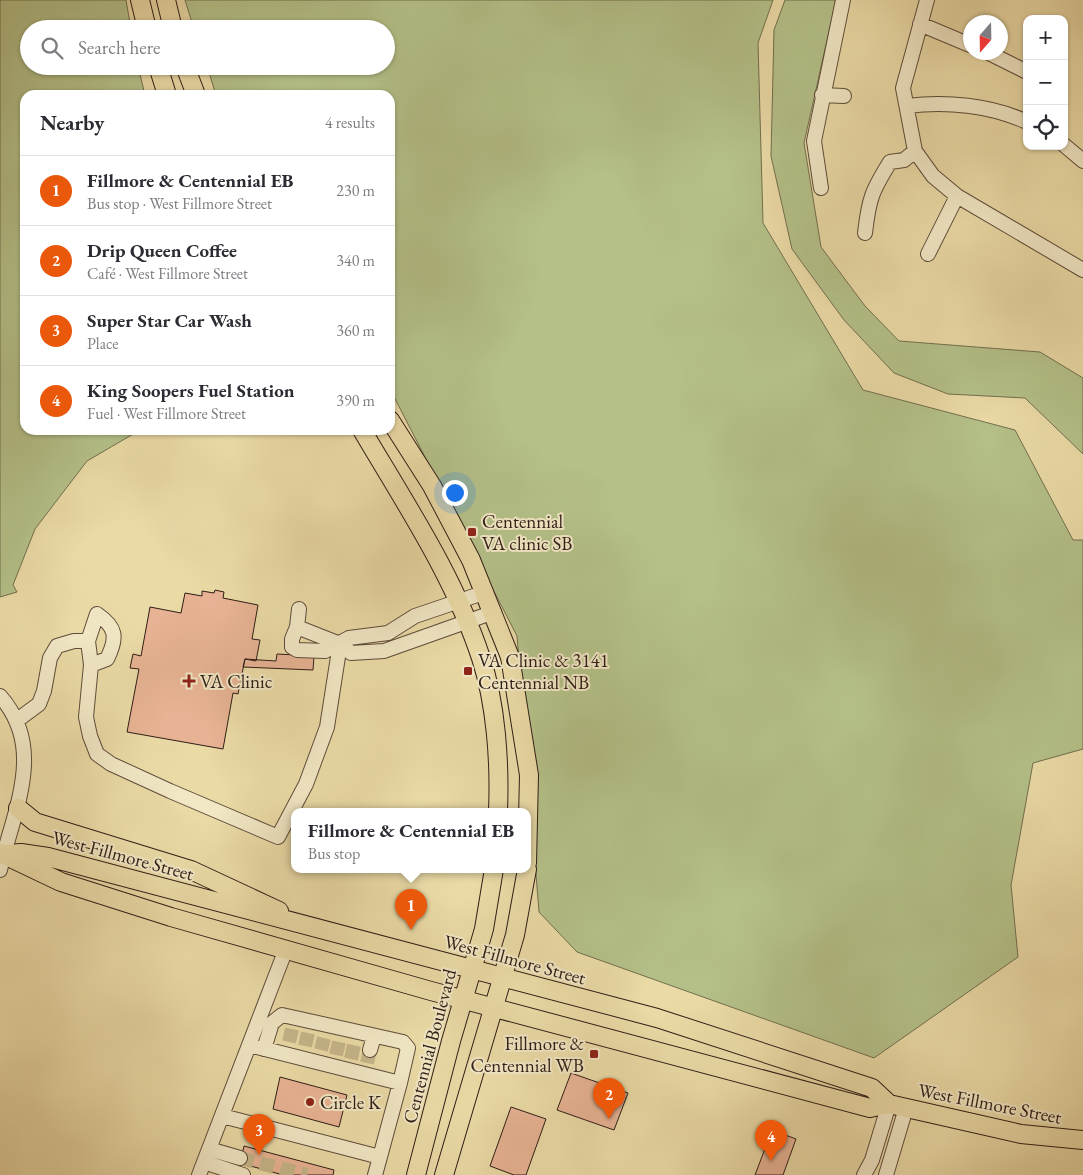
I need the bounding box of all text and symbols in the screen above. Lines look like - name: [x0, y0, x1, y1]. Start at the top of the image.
- north arrow: [963, 15, 1008, 60]
- map controls: [1023, 15, 1068, 150]
- button: +: [1023, 15, 1068, 60]
- search box: [20, 20, 395, 75]
- icon: search: [38, 34, 66, 62]
- text: Search here: [78, 35, 160, 60]
- button: −: [1023, 60, 1068, 105]
- button: locate: [1023, 105, 1068, 150]
- text: Nearby: [40, 109, 104, 136]
- text: 4 results: [325, 112, 375, 133]
- text: Fillmore & Centennial EB: [87, 168, 294, 193]
- text: 1: [52, 180, 60, 201]
- text: 230 m: [336, 180, 375, 201]
- text: Bus stop · West Fillmore Street: [87, 193, 272, 214]
- text: Drip Queen Coffee: [87, 238, 237, 263]
- text: 2: [52, 250, 60, 271]
- text: 340 m: [336, 250, 375, 271]
- text: Café · West Fillmore Street: [87, 263, 248, 284]
- text: Super Star Car Wash: [87, 308, 252, 333]
- text: 3: [52, 320, 60, 341]
- text: 360 m: [336, 320, 375, 341]
- text: Place: [87, 333, 119, 354]
- text: King Soopers Fuel Station: [87, 378, 294, 403]
- text: 4: [52, 390, 60, 411]
- text: 390 m: [336, 390, 375, 411]
- text: Fuel · West Fillmore Street: [87, 403, 246, 424]
- your location: [442, 480, 468, 506]
- place label: Centennial VA clinic SB: [482, 509, 572, 556]
- marker: Centennial VA clinic SB: [466, 526, 478, 538]
- place label: VA Clinic & 3141 Centennial NB: [478, 648, 609, 695]
- marker: VA Clinic & 3141 Centennial NB: [462, 665, 474, 677]
- place label: VA Clinic: [200, 669, 273, 694]
- marker: VA Clinic: [182, 674, 196, 688]
- popup: [291, 808, 531, 873]
- text: Fillmore & Centennial EB: [308, 818, 514, 843]
- street label: West Fillmore Street: [49, 825, 197, 886]
- text: Bus stop: [308, 843, 360, 864]
- pin: 1: [395, 889, 427, 930]
- street label: West Fillmore Street: [441, 929, 589, 990]
- street label: Centennial Boulevard: [397, 966, 462, 1126]
- place label: Fillmore & Centennial WB: [470, 1031, 584, 1078]
- marker: Fillmore & Centennial WB: [588, 1048, 600, 1060]
- street label: West Fillmore Street: [916, 1077, 1064, 1130]
- pin: 2: [593, 1078, 625, 1119]
- place label: Circle K: [320, 1090, 382, 1115]
- marker: Circle K: [304, 1096, 316, 1108]
- pin: 3: [243, 1114, 275, 1155]
- pin: 4: [755, 1120, 787, 1161]

